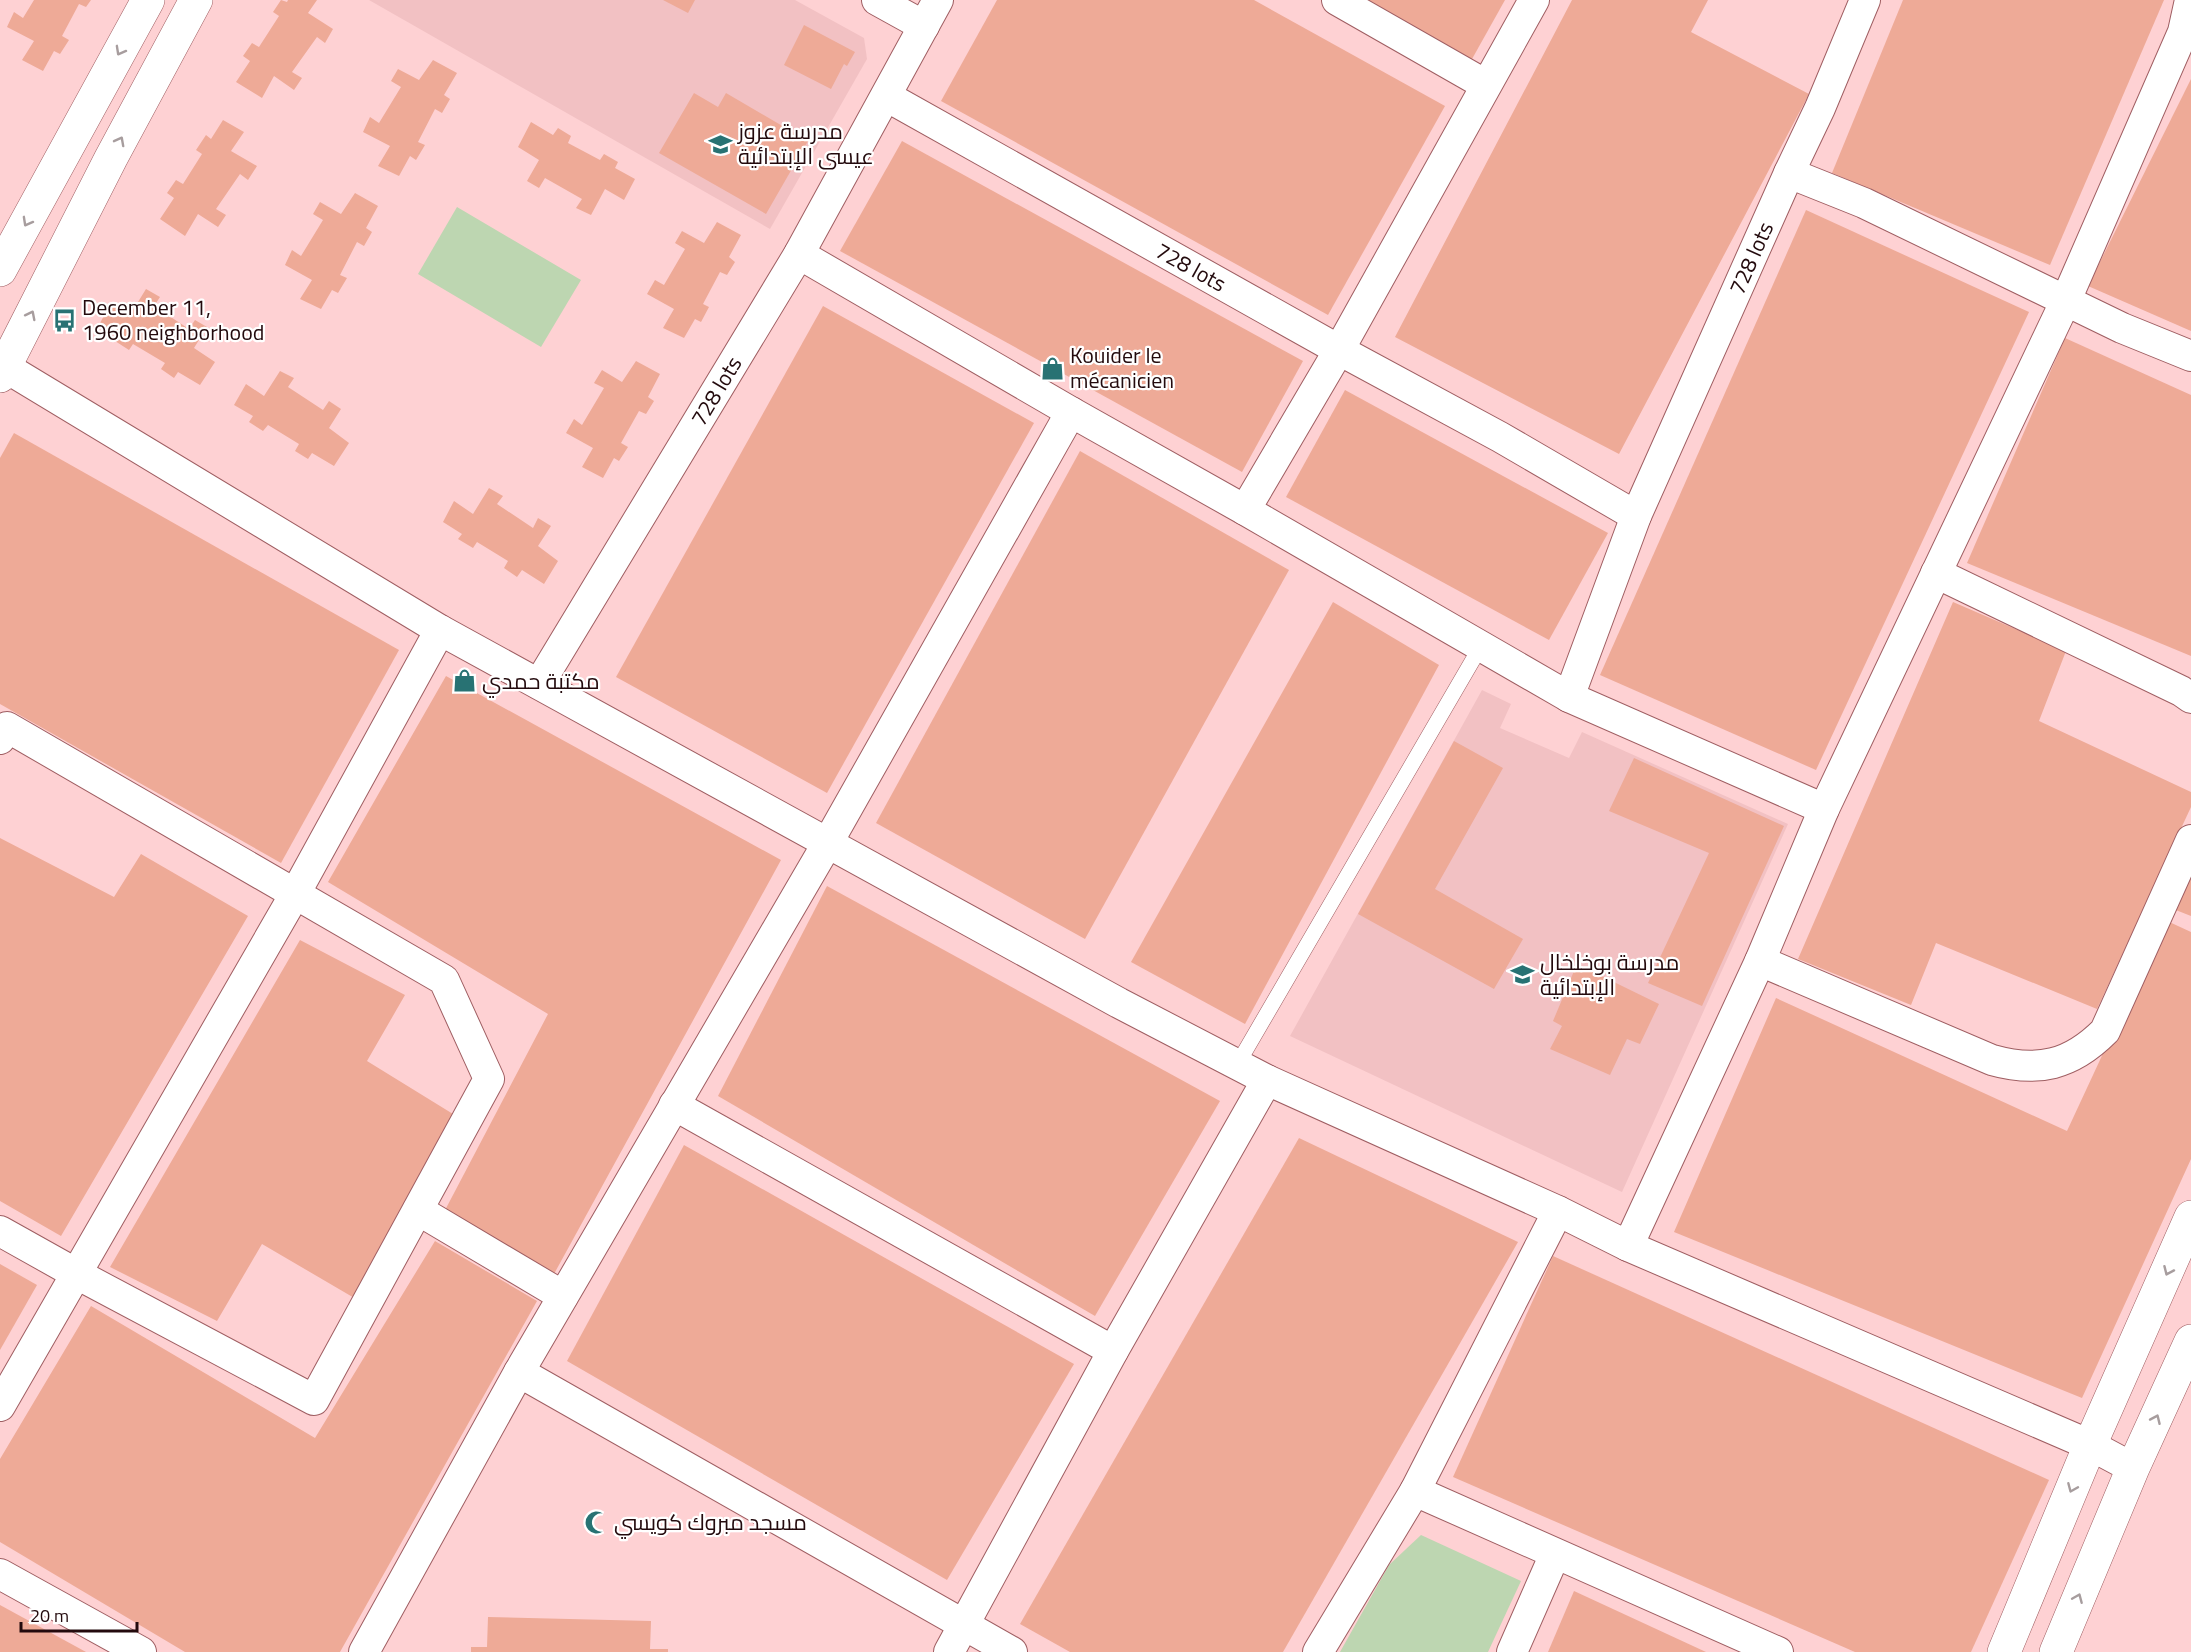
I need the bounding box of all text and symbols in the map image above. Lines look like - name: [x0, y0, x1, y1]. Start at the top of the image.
- one-way arrow: [116, 45, 127, 56]
- place label: مدرسة عزوز عيسى الإبتدائية: [736, 114, 874, 173]
- school or university icon: مدرسة عزوز عيسى الإبتدائية: [707, 131, 733, 157]
- one-way arrow: [113, 137, 124, 148]
- one-way arrow: [23, 216, 34, 227]
- street label: 728 lots: [1720, 216, 1782, 300]
- street label: 728 lots: [1149, 234, 1233, 300]
- place label: December 11, 1960 neighborhood: [82, 290, 264, 349]
- bus stop icon: December 11, 1960 neighborhood: [51, 307, 77, 333]
- one-way arrow: [24, 311, 36, 322]
- place label: Kouider le mécanicien: [1070, 338, 1174, 397]
- street label: 728 lots: [682, 350, 750, 432]
- shop icon: Kouider le mécanicien: [1039, 355, 1065, 381]
- place label: مكتبة حمدي: [482, 664, 600, 698]
- shop icon: مكتبة حمدي: [451, 668, 477, 694]
- place label: مدرسة بوخلخال الإبتدائية: [1540, 945, 1679, 1004]
- school or university icon: مدرسة بوخلخال الإبتدائية: [1509, 962, 1535, 988]
- one-way arrow: [2164, 1265, 2176, 1276]
- one-way arrow: [2148, 1414, 2160, 1425]
- one-way arrow: [2067, 1481, 2079, 1492]
- place label: مسجد مبروك كويسي: [614, 1505, 807, 1539]
- mosque icon: مسجد مبروك كويسي: [583, 1509, 609, 1535]
- one-way arrow: [2071, 1593, 2083, 1604]
- scale bar: [21, 1595, 136, 1633]
- text: 20 m: [30, 1602, 69, 1629]

